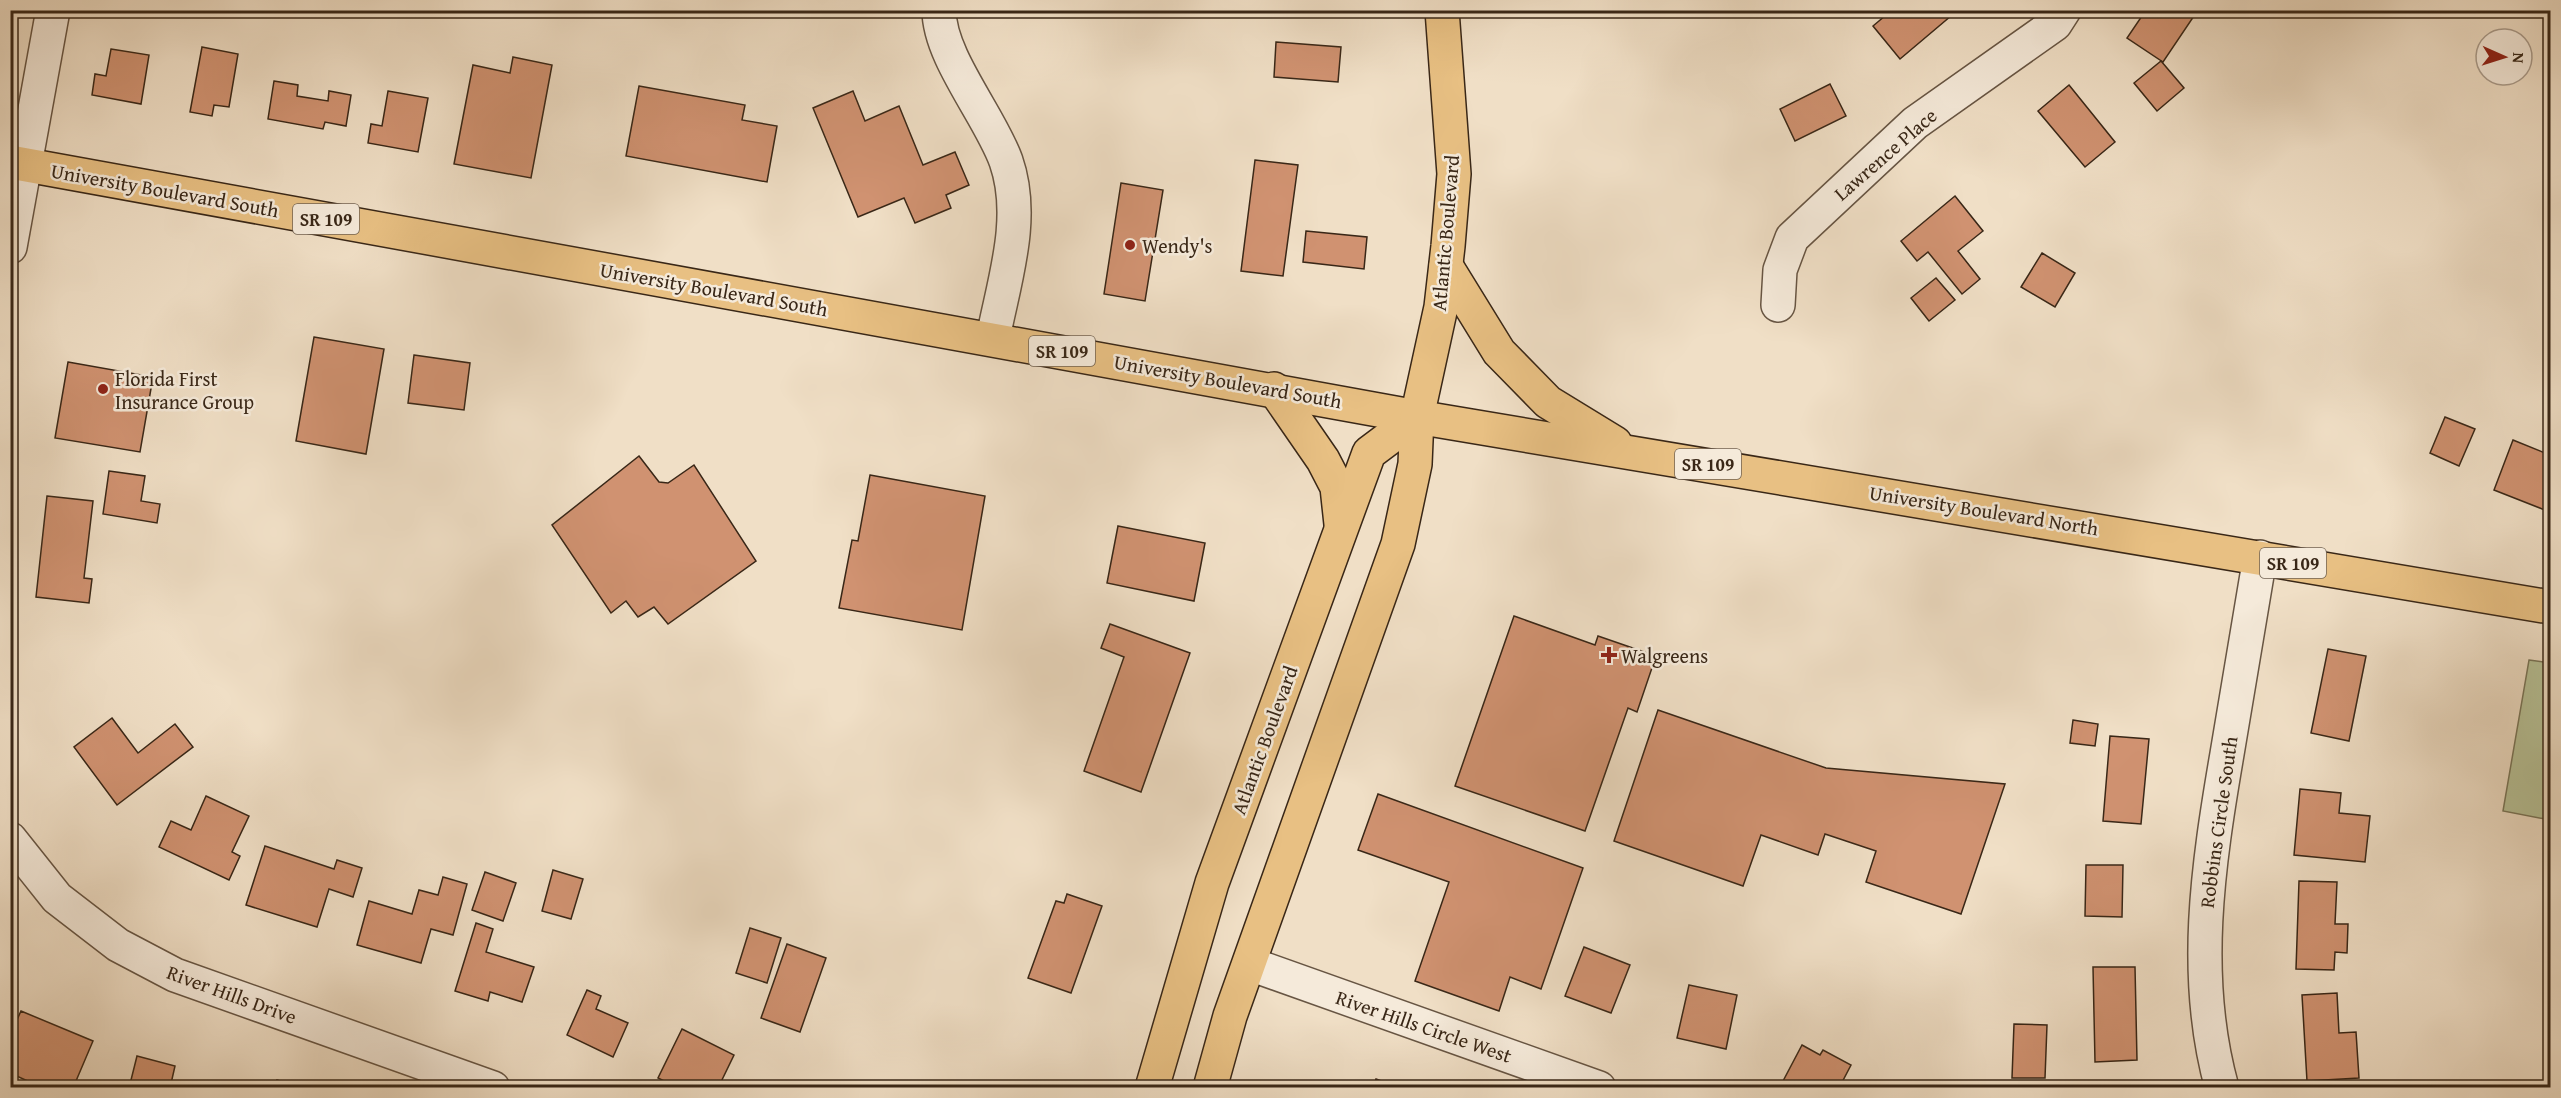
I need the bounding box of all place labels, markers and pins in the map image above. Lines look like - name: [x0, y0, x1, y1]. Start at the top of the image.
- place label: Wendy's: [1142, 231, 1213, 260]
- marker: Wendy's: [1123, 238, 1137, 252]
- place label: Florida First Insurance Group: [115, 364, 254, 416]
- marker: Florida First Insurance Group: [96, 382, 110, 396]
- place label: Walgreens: [1621, 641, 1708, 670]
- marker: Walgreens: [1602, 648, 1616, 662]

